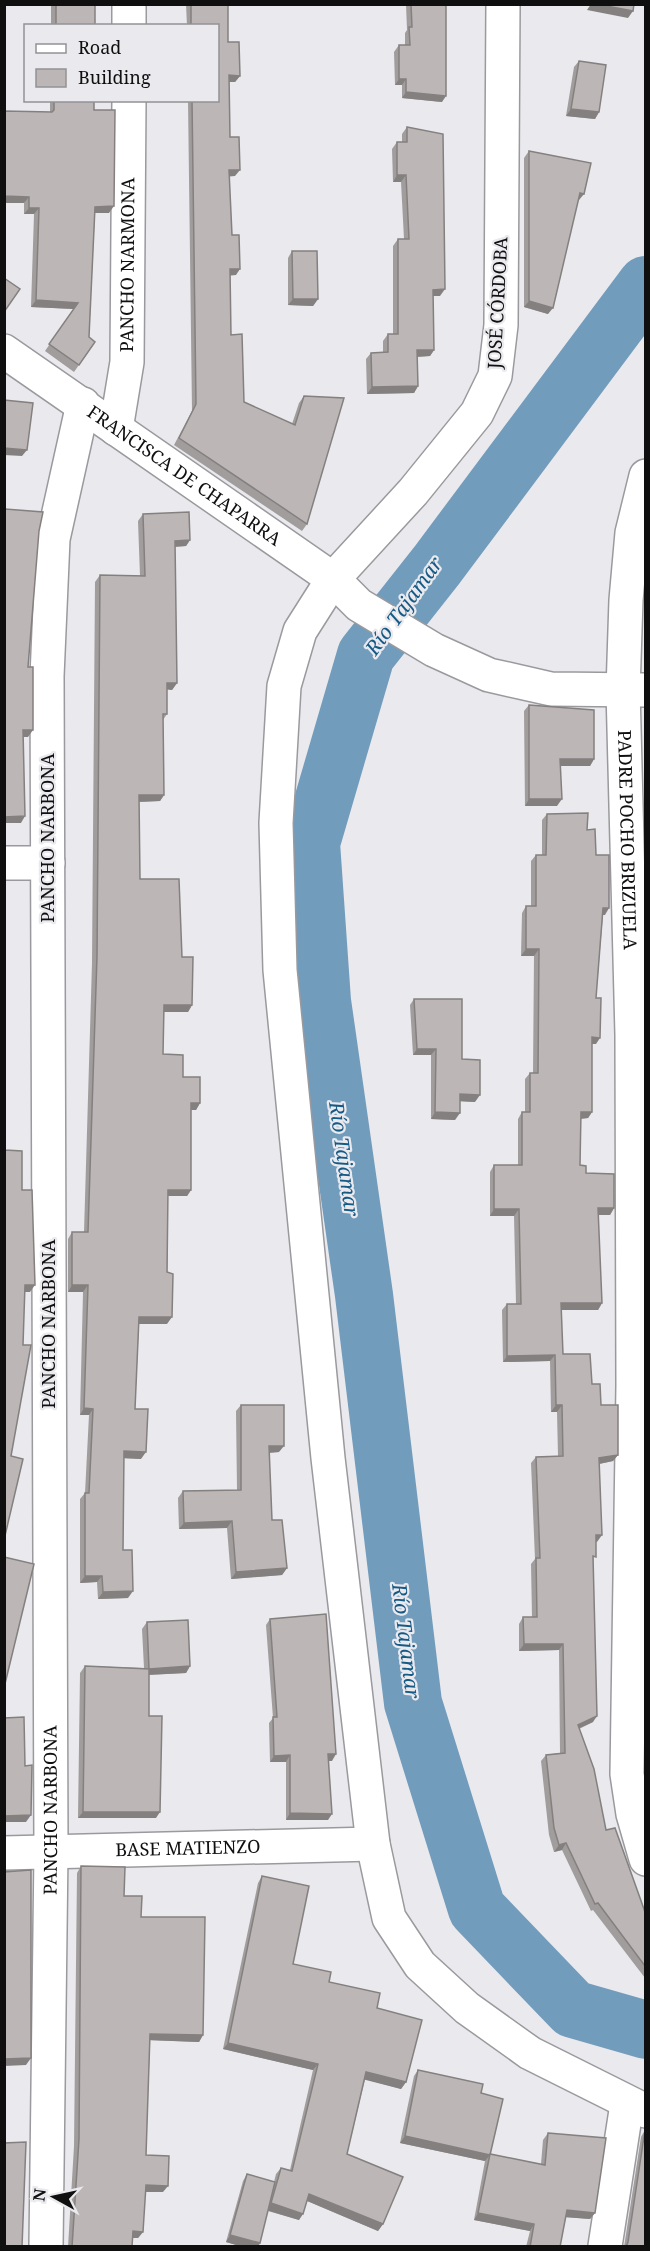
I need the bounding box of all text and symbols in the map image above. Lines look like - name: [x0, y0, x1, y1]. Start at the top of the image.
- legend: [24, 24, 219, 102]
- text: Road: [78, 35, 121, 59]
- text: Building: [78, 65, 151, 89]
- street label: PANCHO NARMONA: [114, 177, 139, 352]
- street label: JOSÉ CÓRDOBA: [482, 236, 512, 371]
- street label: FRANCISCA DE CHAPARRA: [83, 399, 287, 551]
- water label: Río Tajamar: [358, 551, 449, 661]
- street label: PADRE POCHO BRIZUELA: [613, 730, 643, 950]
- street label: PANCHO NARBONA: [35, 753, 59, 923]
- water label: Río Tajamar: [323, 1099, 366, 1219]
- street label: PANCHO NARBONA: [36, 1239, 60, 1409]
- water label: Río Tajamar: [386, 1581, 427, 1701]
- street label: PANCHO NARBONA: [37, 1725, 62, 1895]
- street label: BASE MATIENZO: [115, 1834, 261, 1861]
- north arrow: [24, 2167, 84, 2227]
- text: N: [27, 2187, 51, 2203]

